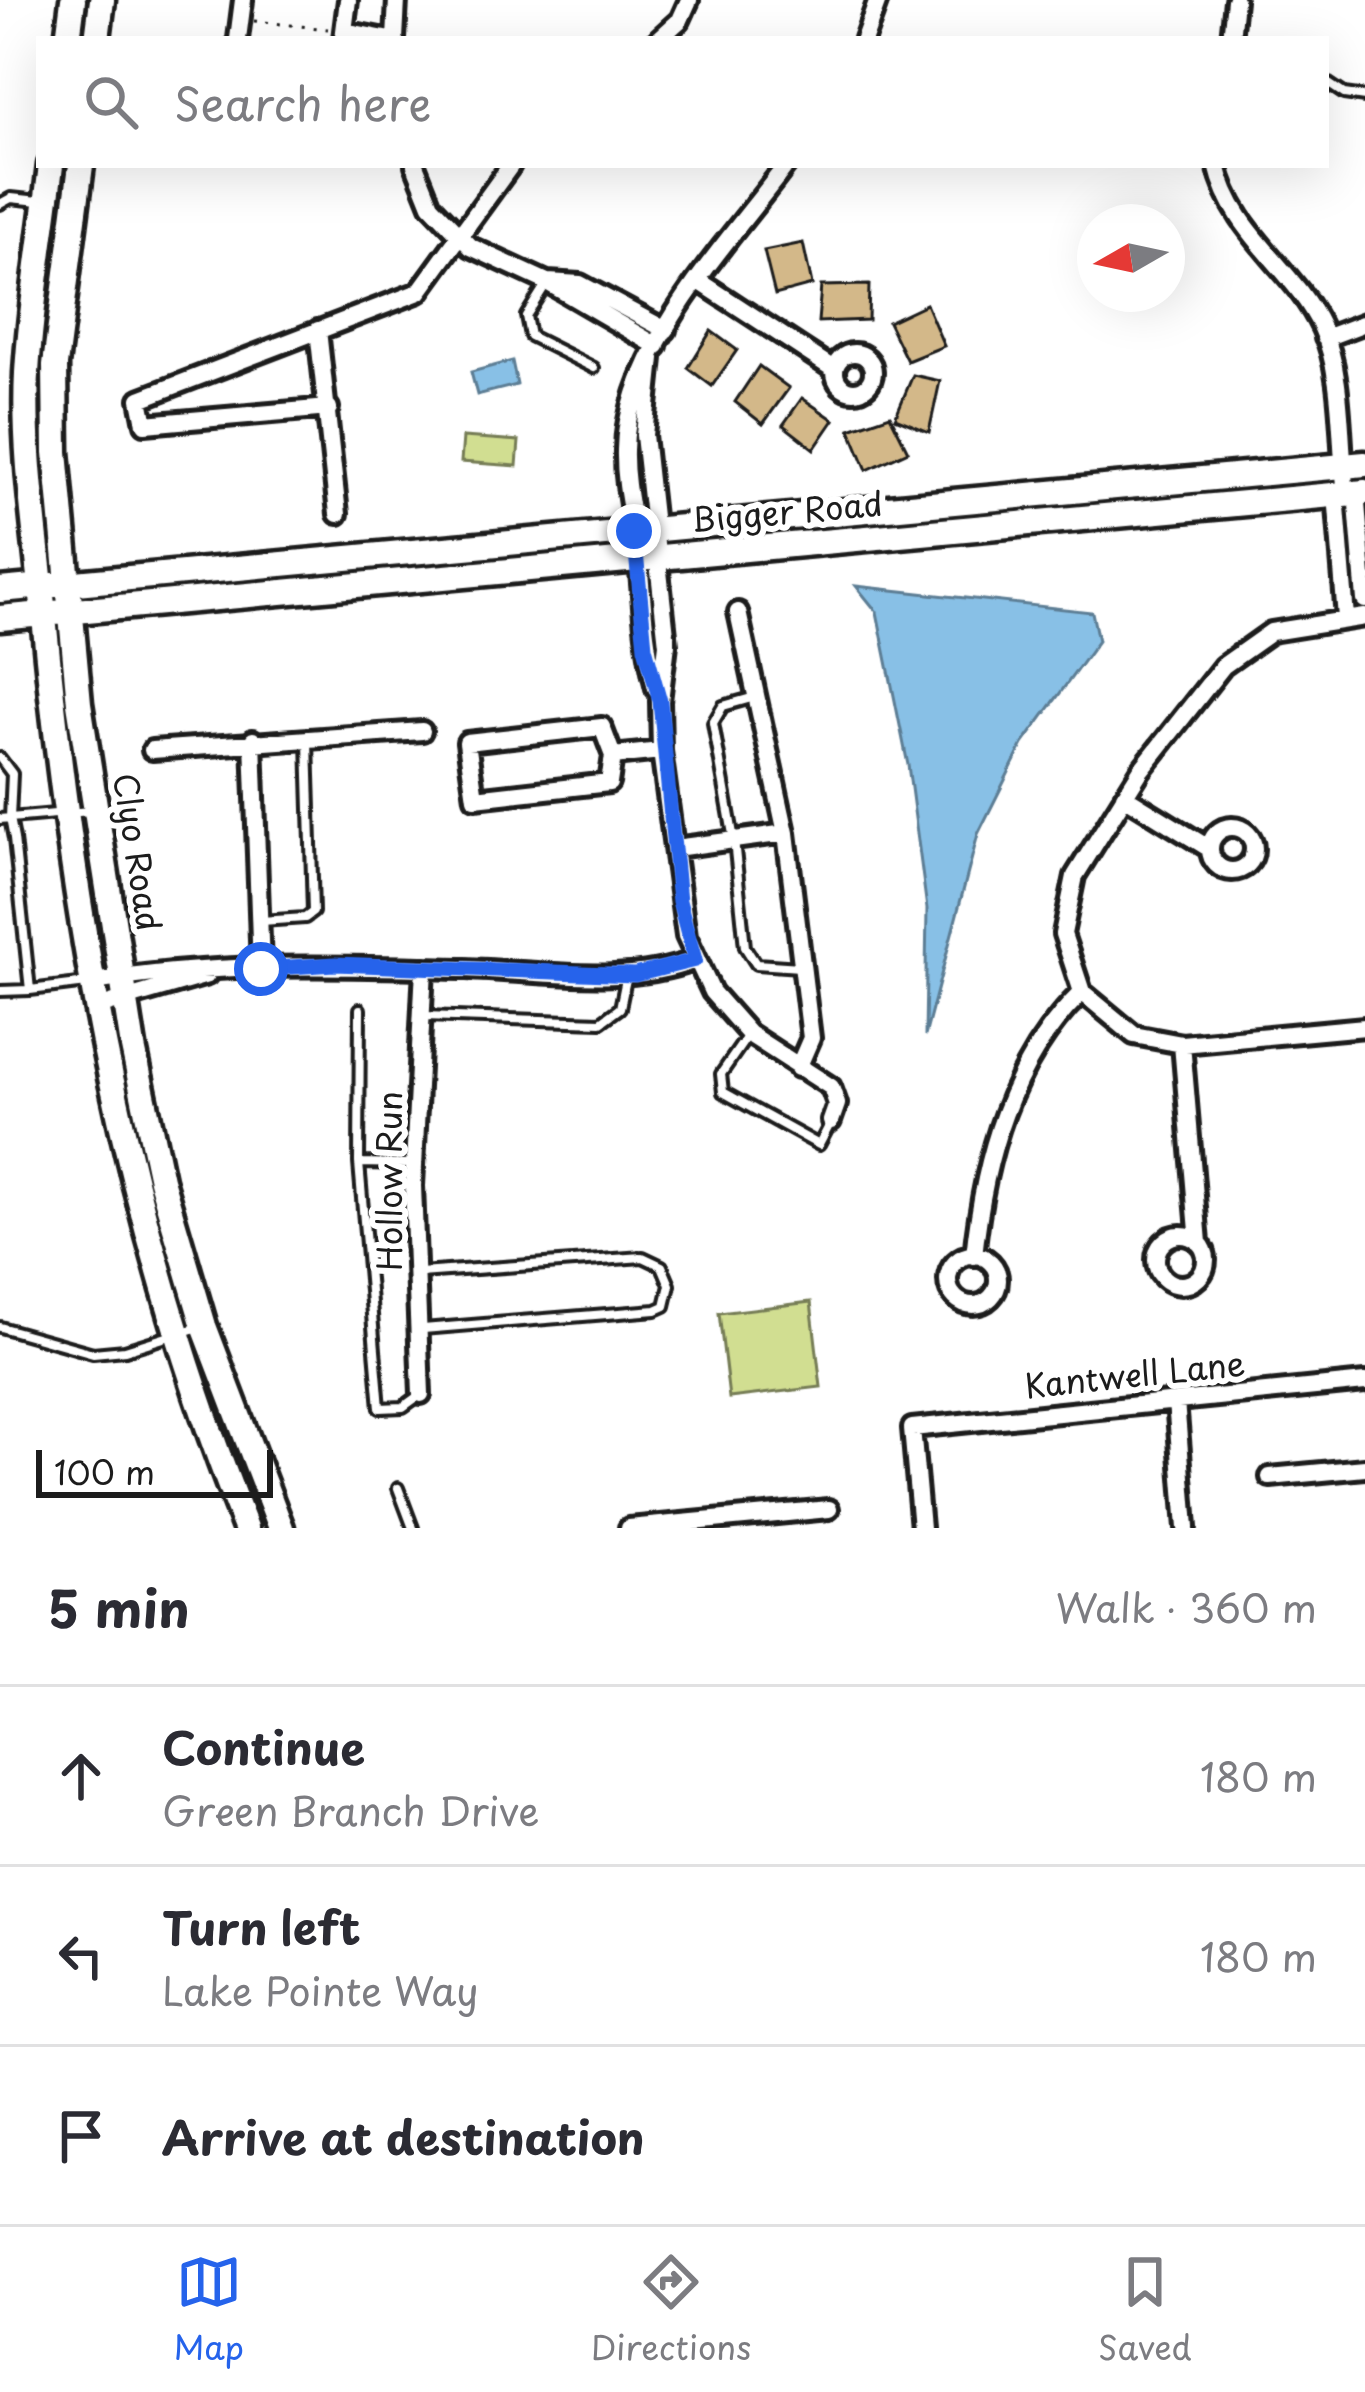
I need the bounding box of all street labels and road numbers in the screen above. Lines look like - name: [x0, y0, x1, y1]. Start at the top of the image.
- street label: Bigger Road: [689, 477, 885, 543]
- street label: Clyo Road: [102, 769, 176, 934]
- street label: Hollow Run: [363, 1091, 413, 1271]
- street label: Kantwell Lane: [1022, 1337, 1247, 1409]

